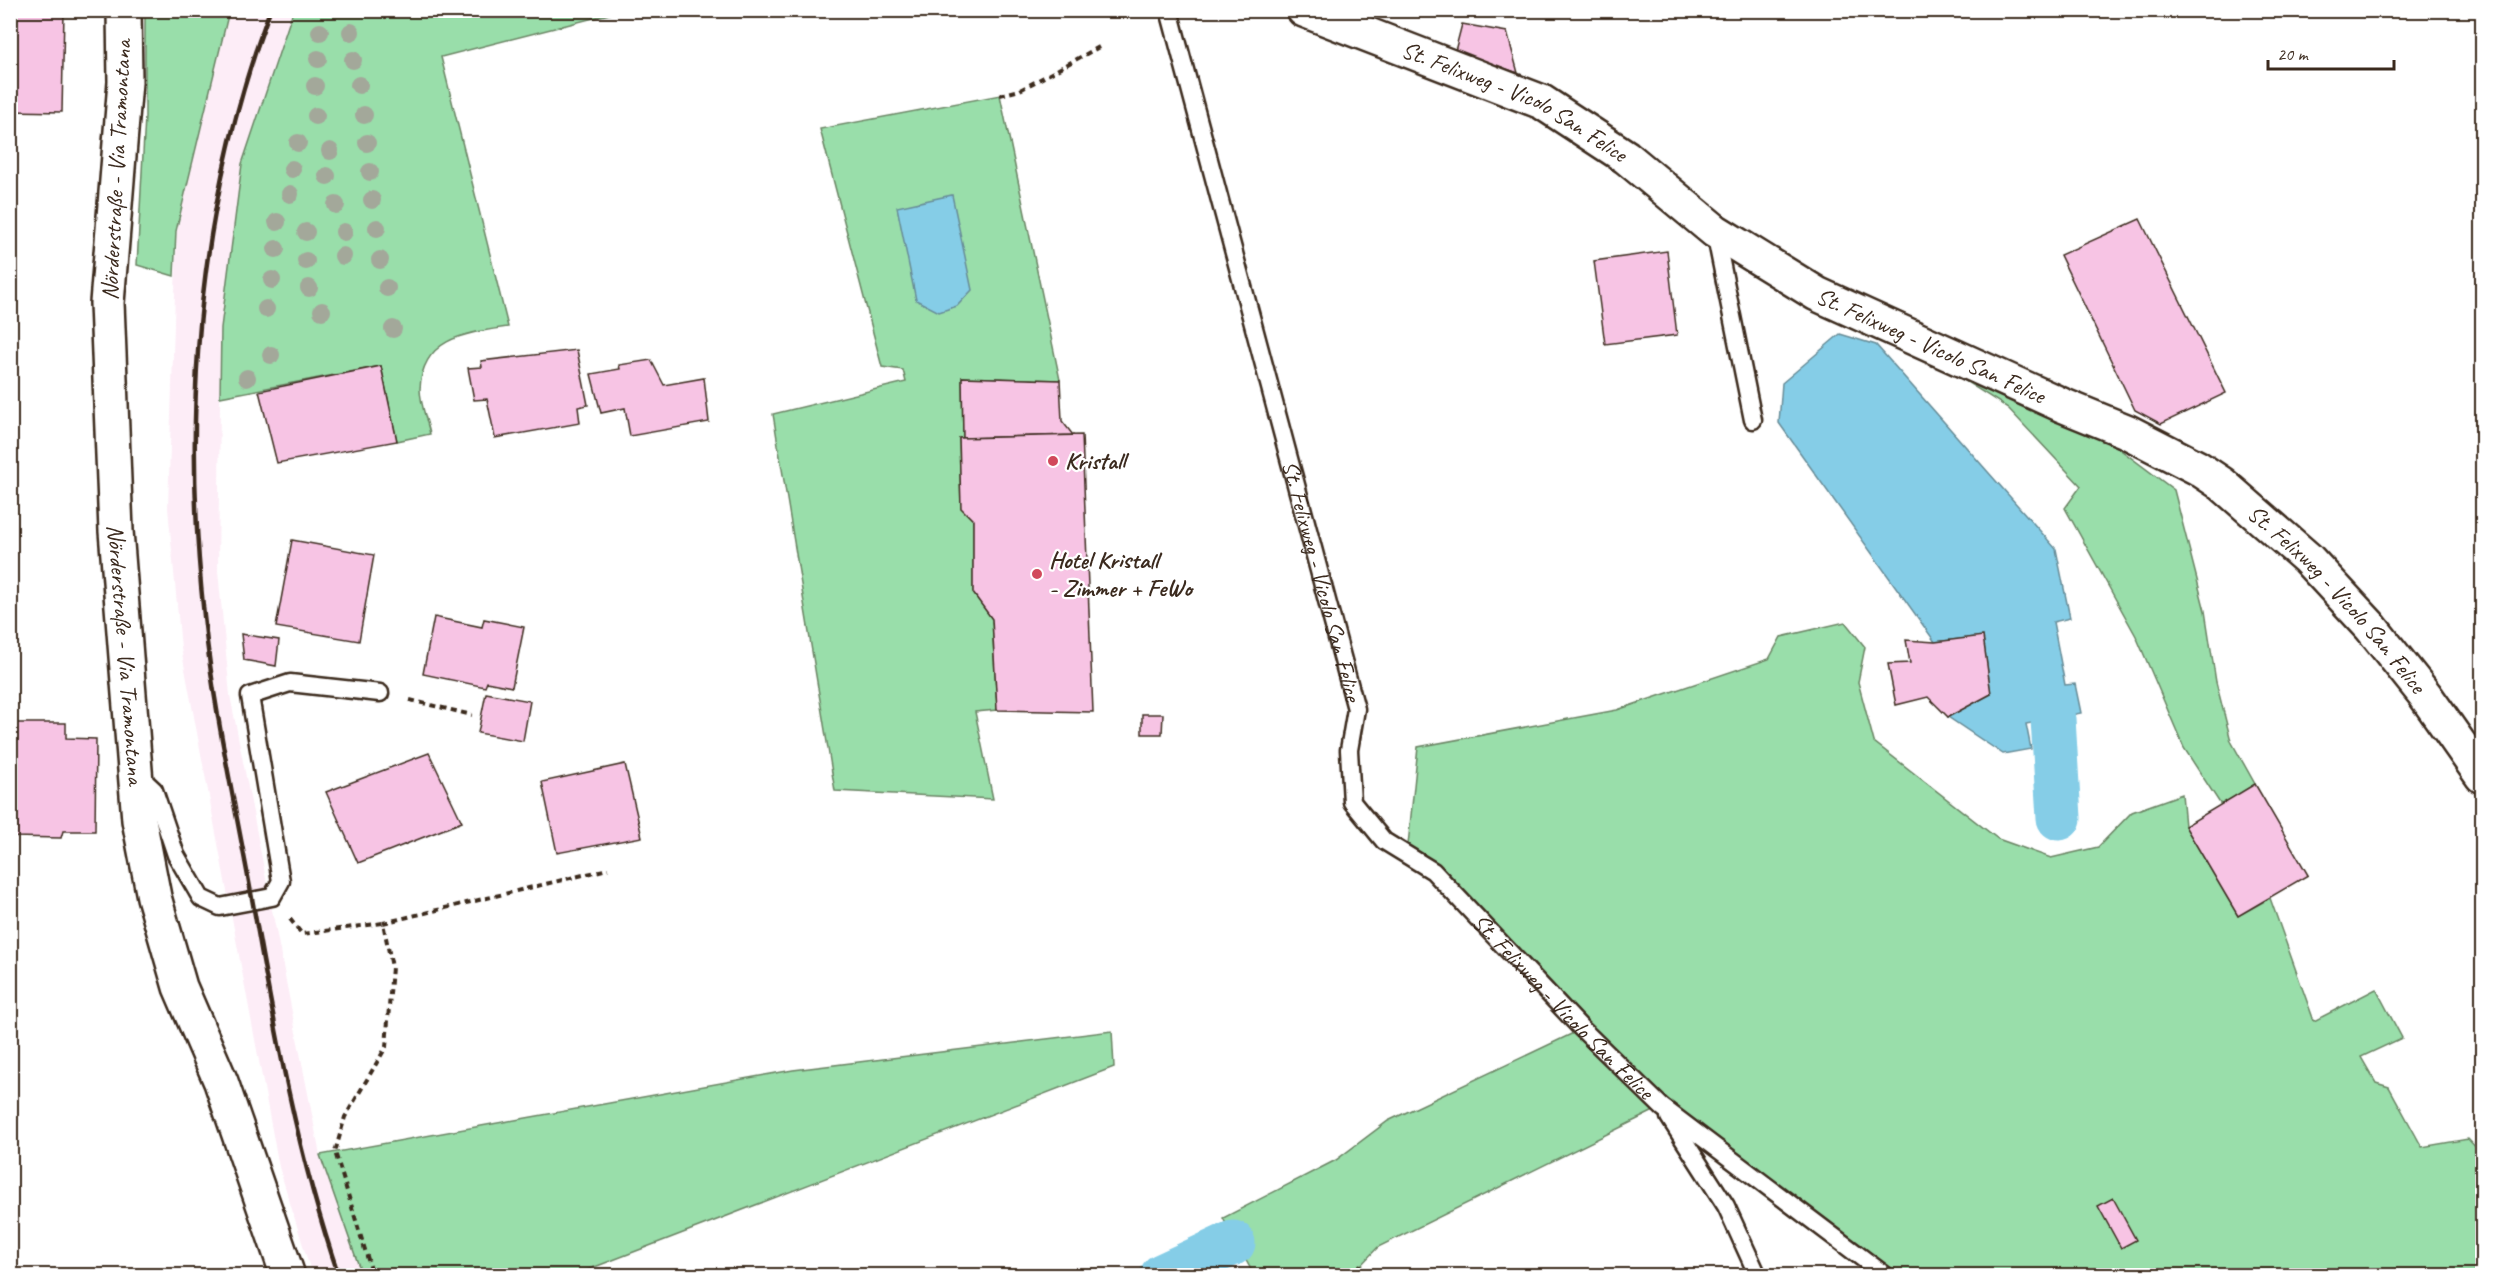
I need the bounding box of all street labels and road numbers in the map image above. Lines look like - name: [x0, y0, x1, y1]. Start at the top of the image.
- street label: St. Felixweg - Vicolo San Felice: [1397, 34, 1635, 170]
- street label: Nörderstraße - Via Tramontana: [94, 37, 138, 301]
- street label: St. Felixweg - Vicolo San Felice: [1812, 281, 2052, 411]
- street label: St. Felixweg - Vicolo San Felice: [1275, 457, 1369, 707]
- street label: St. Felixweg - Vicolo San Felice: [2242, 498, 2434, 701]
- street label: Nörderstraße - Via Tramontana: [101, 523, 151, 788]
- street label: St. Felixweg - Vicolo San Felice: [1466, 907, 1662, 1107]

